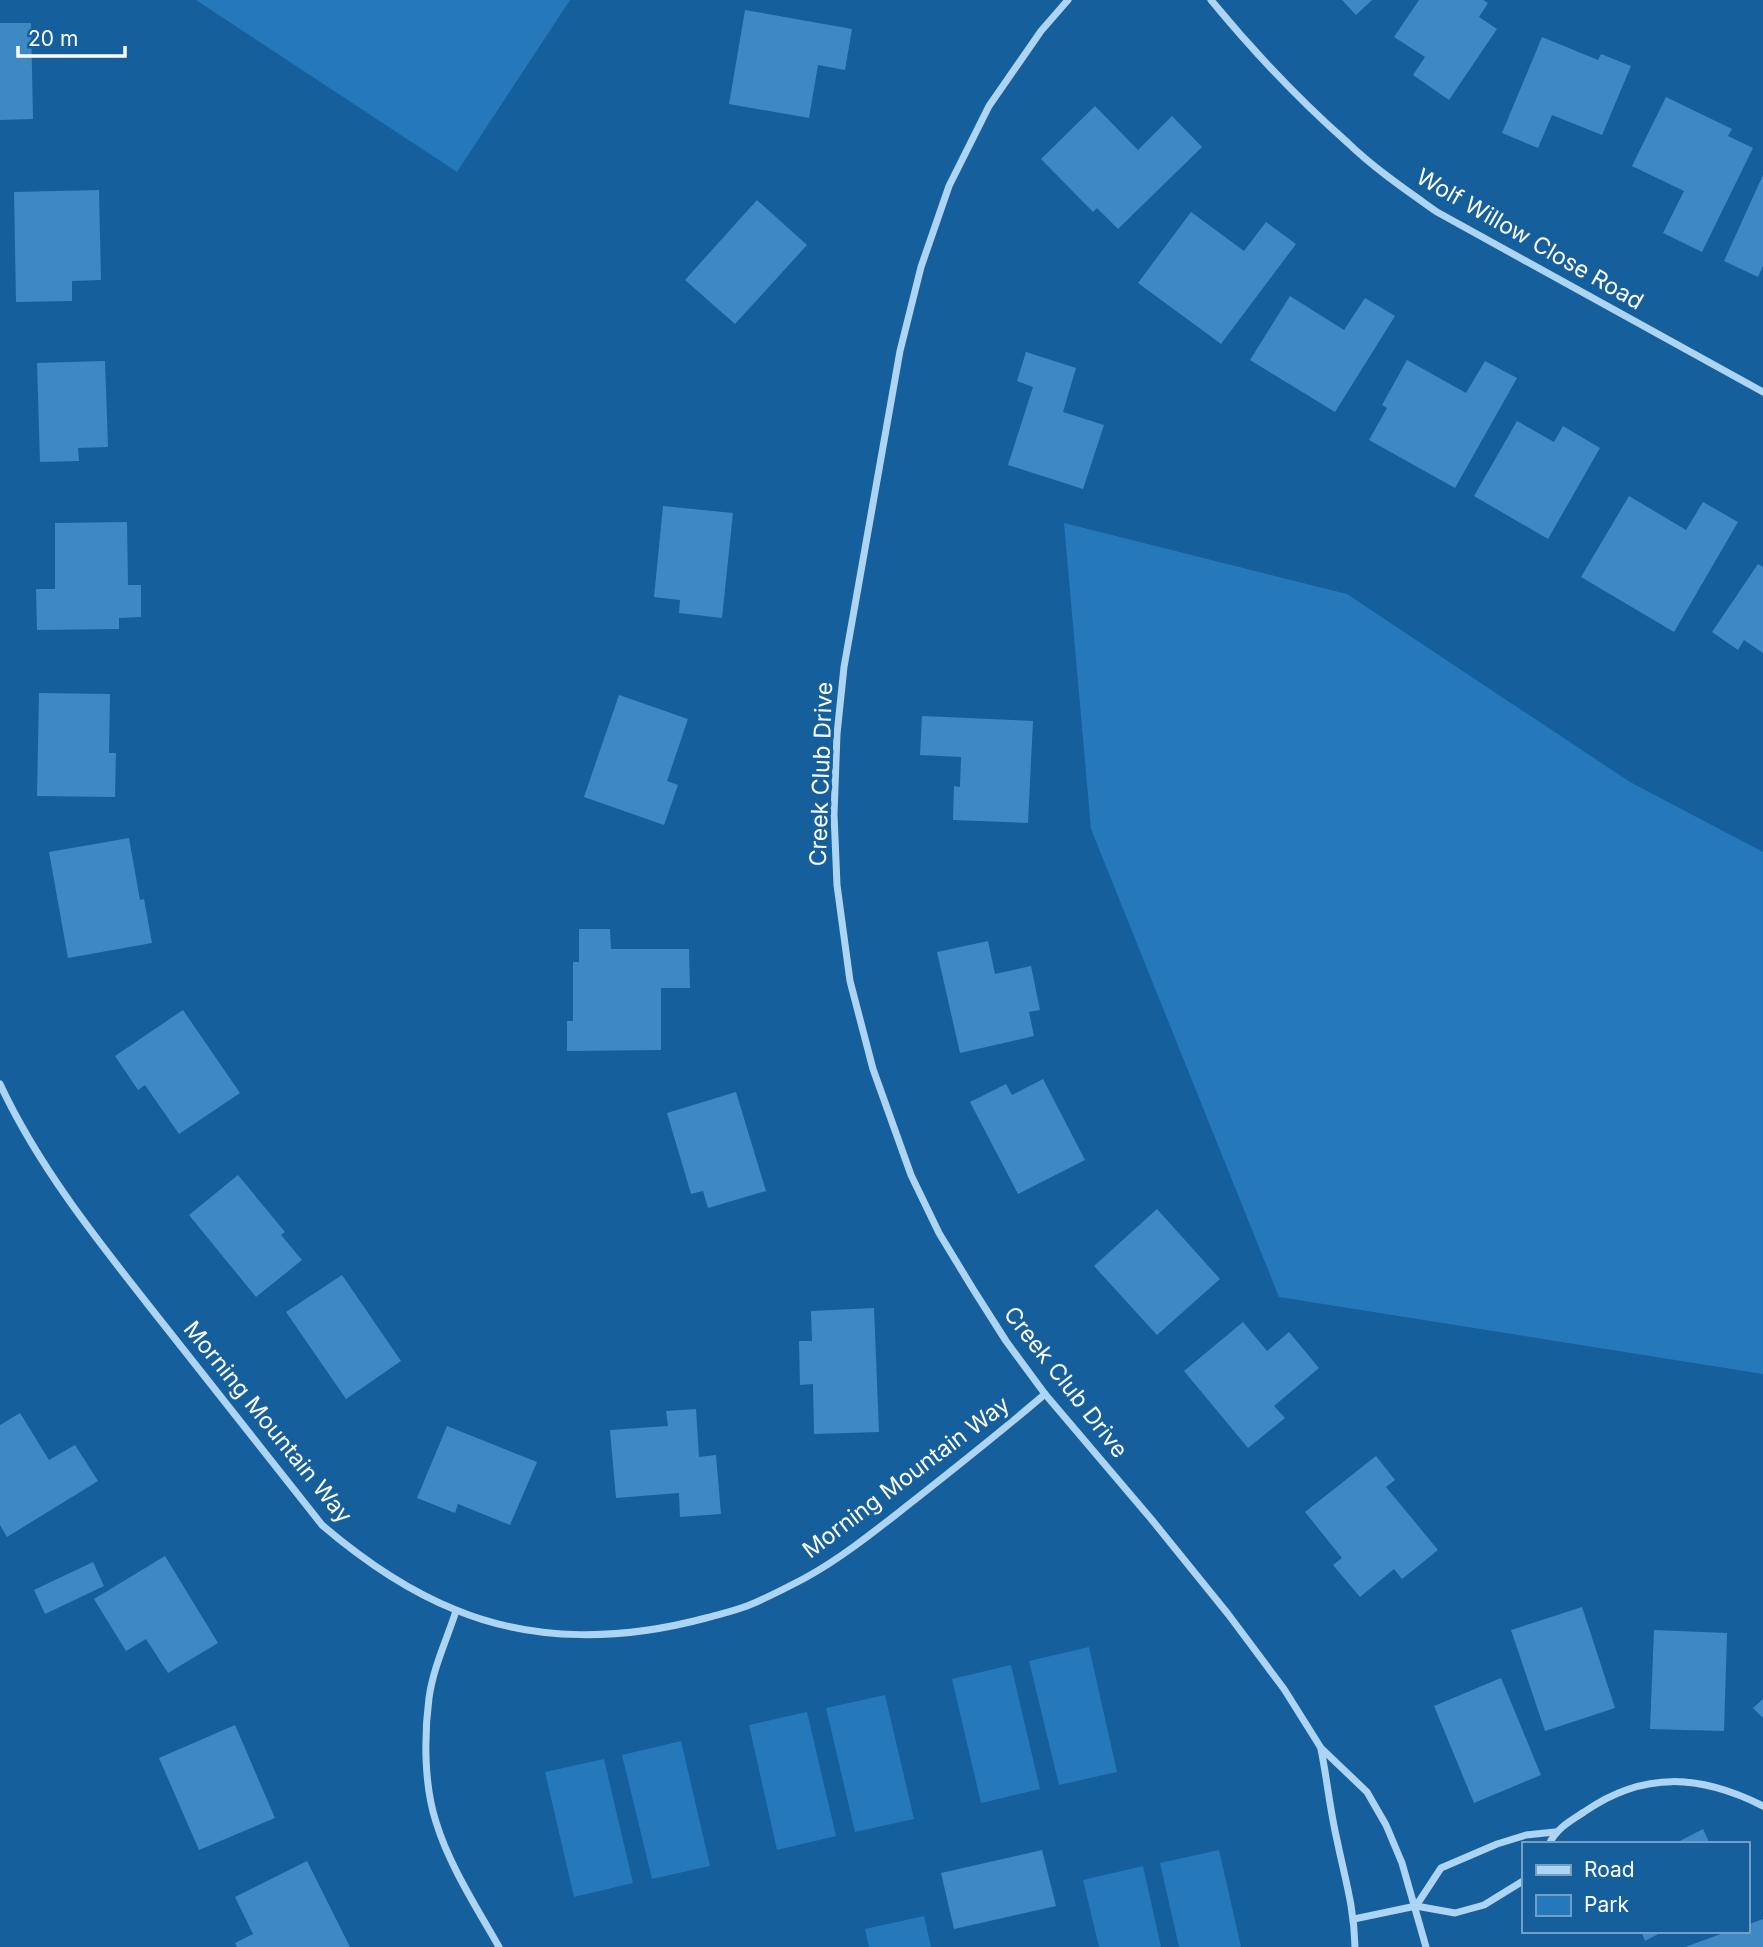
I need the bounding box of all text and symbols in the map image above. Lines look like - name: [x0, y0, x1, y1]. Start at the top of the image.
- scale bar: [18, 14, 124, 58]
- text: 20 m: [28, 26, 78, 51]
- street label: Wolf Willow Close Road: [1411, 162, 1649, 316]
- street label: Creek Club Drive: [804, 681, 838, 867]
- street label: Creek Club Drive: [998, 1301, 1134, 1463]
- street label: Morning Mountain Way: [178, 1315, 358, 1529]
- street label: Morning Mountain Way: [797, 1390, 1015, 1564]
- legend: [1522, 1842, 1749, 1933]
- text: Road: [1584, 1857, 1635, 1882]
- text: Park: [1584, 1892, 1629, 1917]

